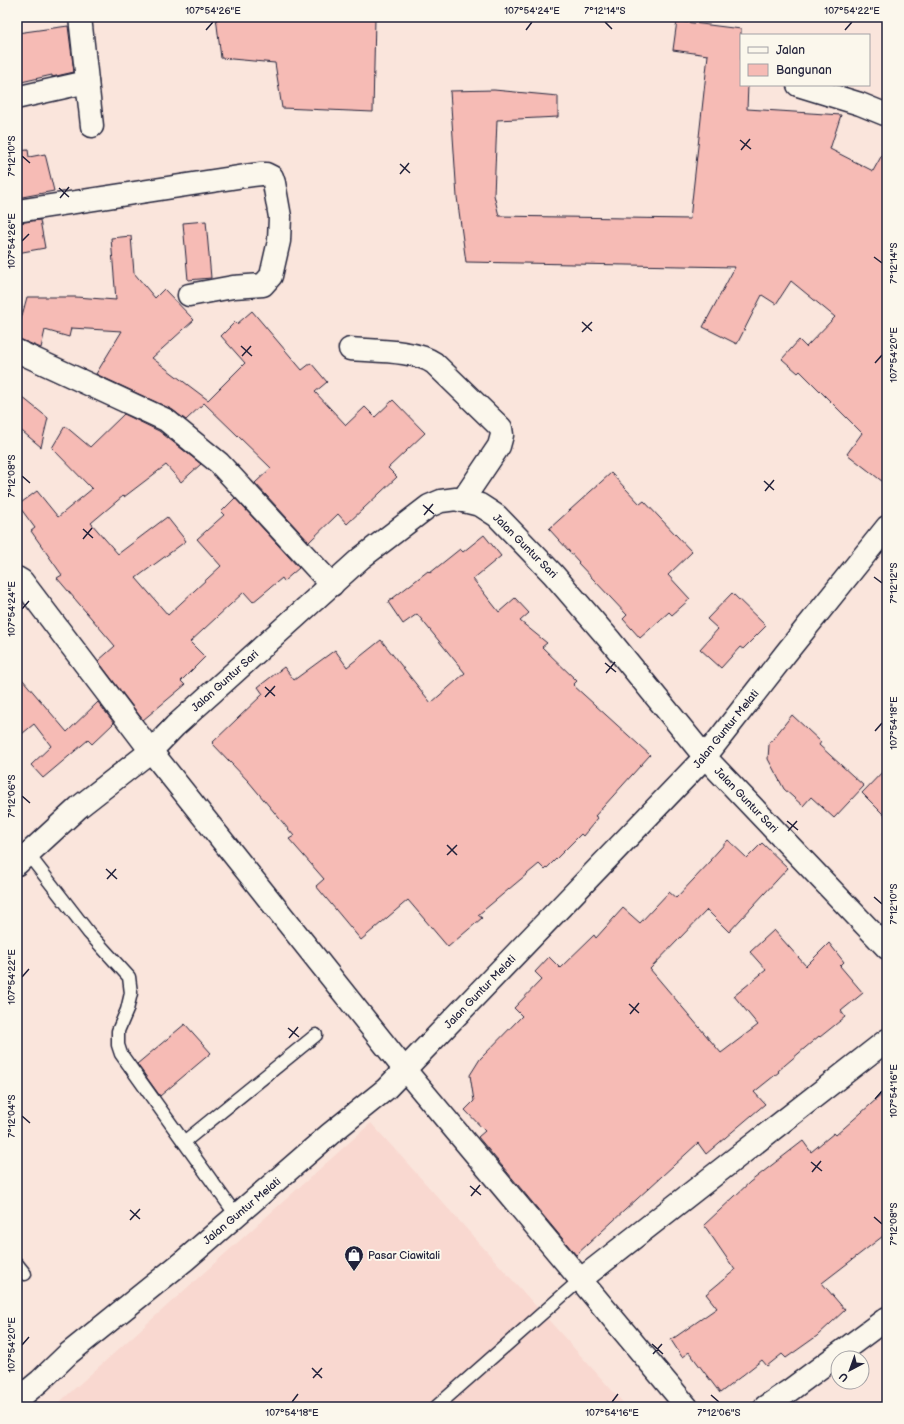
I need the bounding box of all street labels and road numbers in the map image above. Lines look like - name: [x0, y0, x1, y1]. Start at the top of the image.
- street label: Jalan Guntur Sari: [490, 511, 560, 581]
- street label: Jalan Guntur Sari: [189, 647, 261, 715]
- street label: Jalan Guntur Melati: [690, 687, 762, 771]
- street label: Jalan Guntur Sari: [712, 765, 780, 835]
- street label: Jalan Guntur Melati: [442, 953, 518, 1031]
- street label: Jalan Guntur Melati: [201, 1175, 283, 1247]

